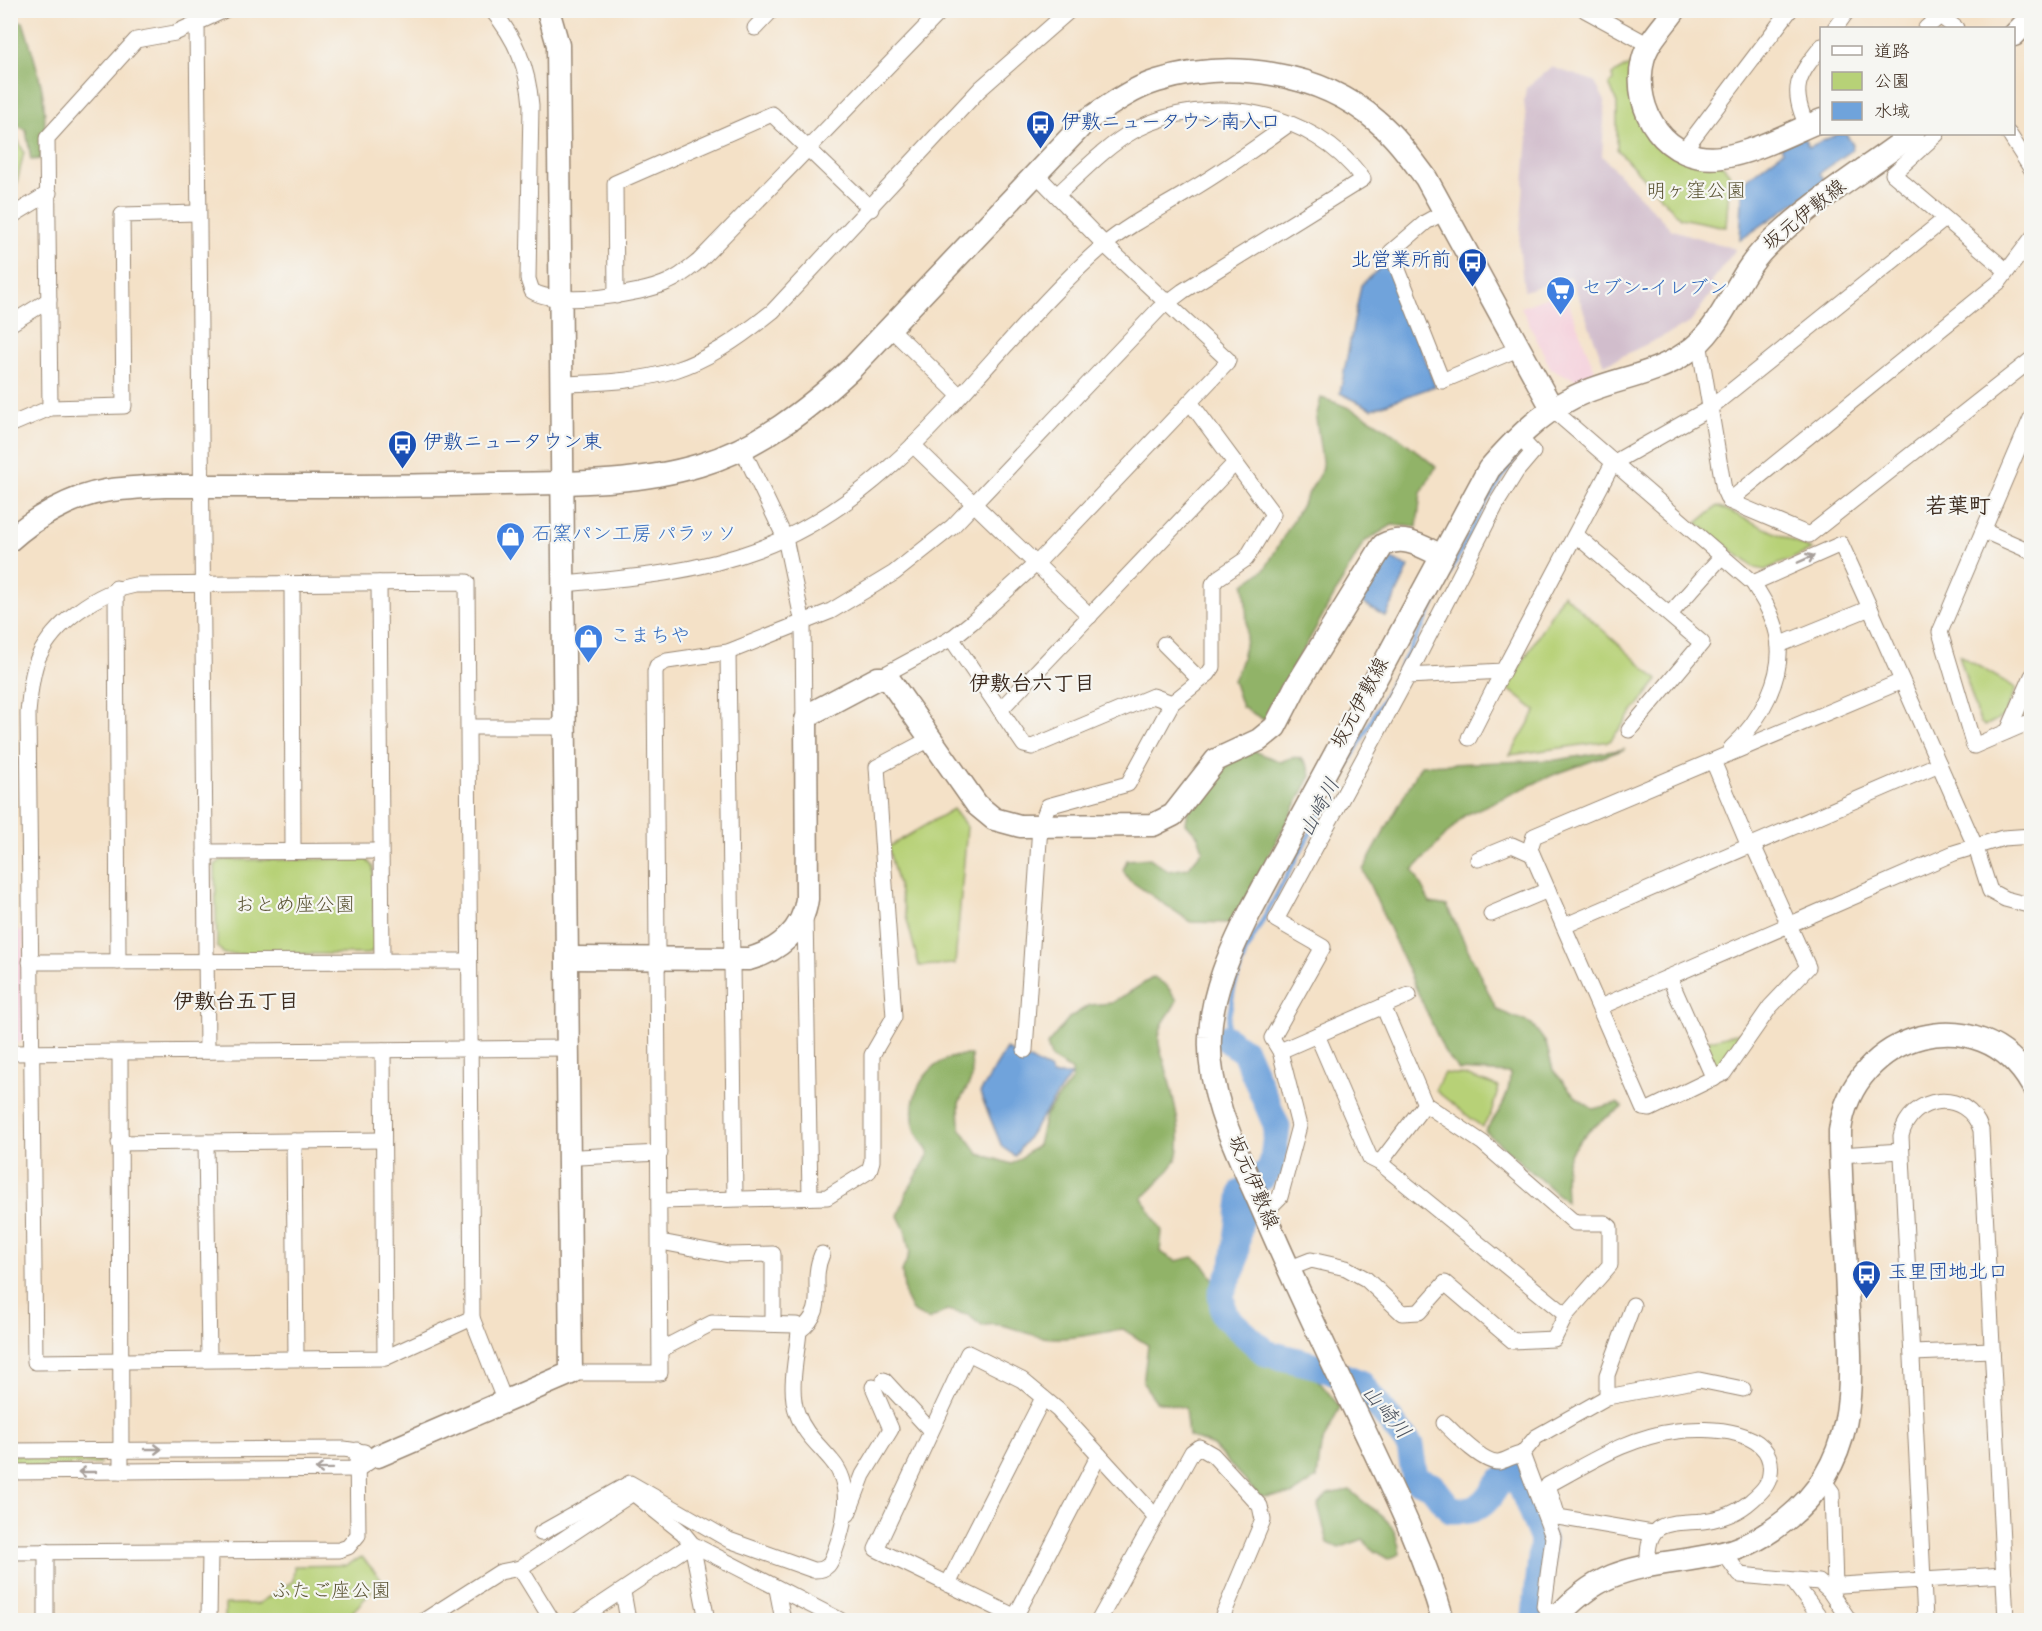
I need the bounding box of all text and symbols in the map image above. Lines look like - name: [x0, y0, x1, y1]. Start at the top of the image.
- legend: [1820, 27, 2015, 135]
- text: 道路: [1874, 42, 1910, 64]
- text: 公園: [1874, 73, 1910, 94]
- text: 水域: [1874, 102, 1910, 124]
- bus stop icon: 伊敷ニュータウン南入口: [1024, 108, 1056, 150]
- place label: 伊敷ニュータウン南入口: [1061, 111, 1281, 136]
- street label: 坂元伊敷線: [1759, 176, 1852, 257]
- park label: 明ヶ窪公園: [1646, 180, 1746, 205]
- bus stop icon: 北営業所前: [1456, 246, 1488, 288]
- place label: 北営業所前: [1351, 249, 1451, 274]
- supermarket icon: セブン-イレブン: [1545, 274, 1577, 316]
- place label: セブン-イレブン: [1582, 278, 1728, 302]
- bus stop icon: 伊敷ニュータウン東: [386, 428, 418, 470]
- place label: 伊敷ニュータウン東: [423, 431, 603, 456]
- district label: 若葉町: [1925, 495, 1991, 522]
- shop icon: 石窯パン工房 パラッソ: [495, 520, 527, 562]
- place label: 石窯パン工房 パラッソ: [532, 523, 737, 548]
- one-way arrow: [1797, 553, 1815, 565]
- shop icon: こまちや: [573, 622, 605, 664]
- place label: こまちや: [610, 626, 690, 650]
- street label: 坂元伊敷線: [1327, 654, 1396, 754]
- district label: 伊敷台六丁目: [969, 672, 1095, 699]
- water label: 山崎川: [1295, 775, 1348, 843]
- park label: おとめ座公園: [235, 894, 355, 919]
- district label: 伊敷台五丁目: [173, 990, 299, 1017]
- street label: 坂元伊敷線: [1221, 1132, 1282, 1234]
- bus stop icon: 玉里団地北口: [1851, 1258, 1883, 1300]
- place label: 玉里団地北口: [1888, 1262, 2008, 1286]
- water label: 山崎川: [1354, 1381, 1415, 1446]
- one-way arrow: [142, 1443, 162, 1455]
- one-way arrow: [314, 1464, 334, 1475]
- one-way arrow: [77, 1466, 97, 1478]
- park label: ふたご座公園: [271, 1580, 391, 1605]

